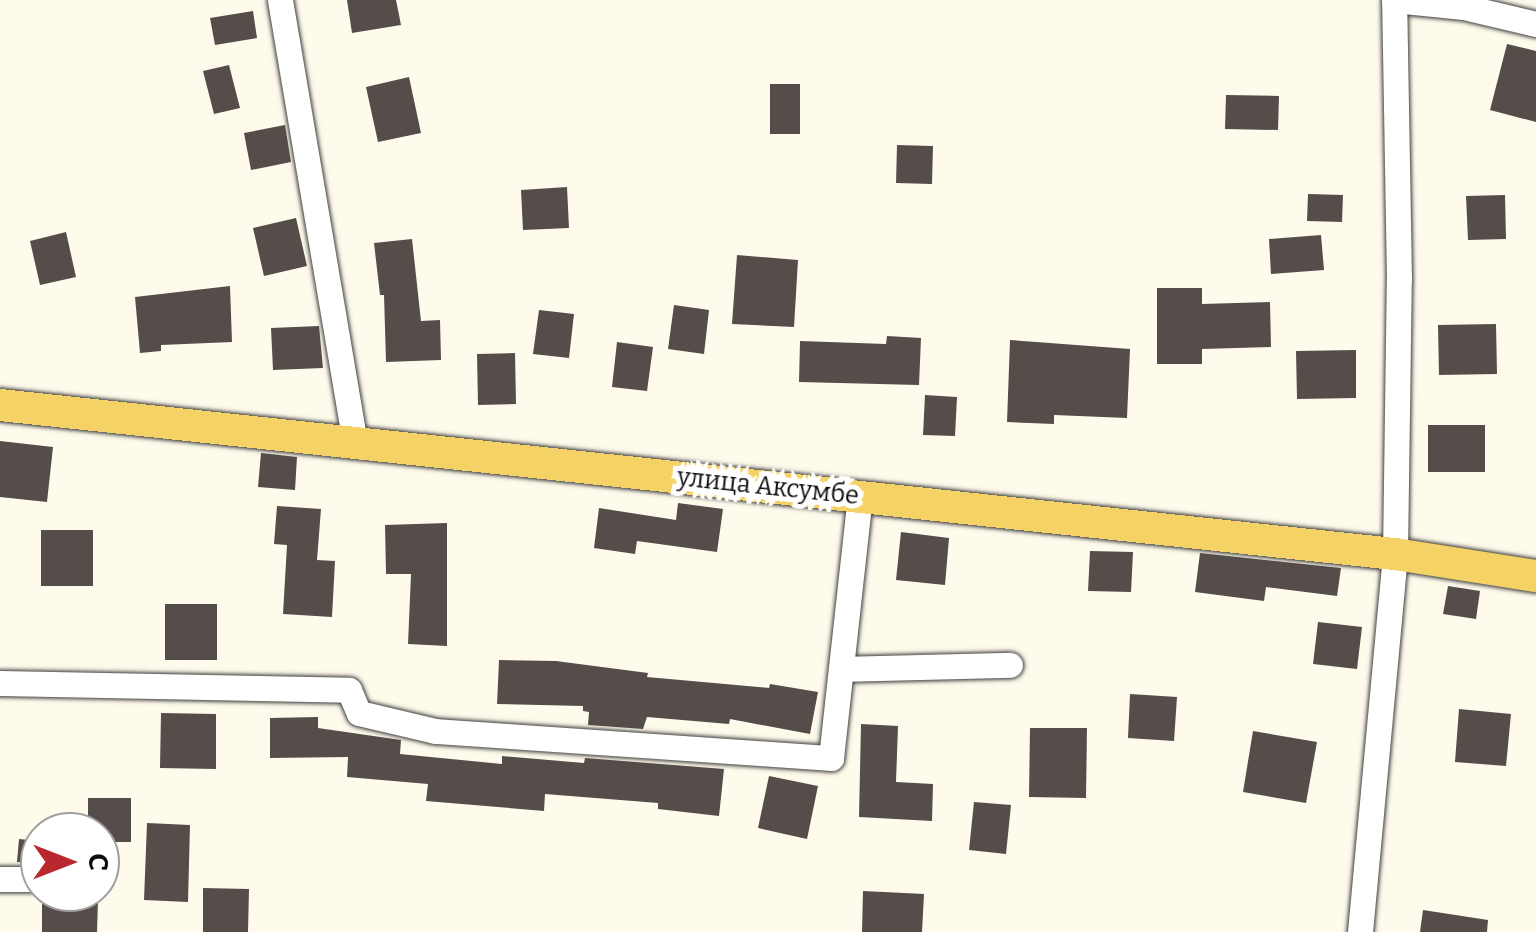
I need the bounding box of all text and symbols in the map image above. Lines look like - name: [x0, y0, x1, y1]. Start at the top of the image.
- street label: улица Аксумбе: [676, 463, 860, 511]
- north arrow: [20, 812, 120, 912]
- text: С: [82, 853, 115, 871]

